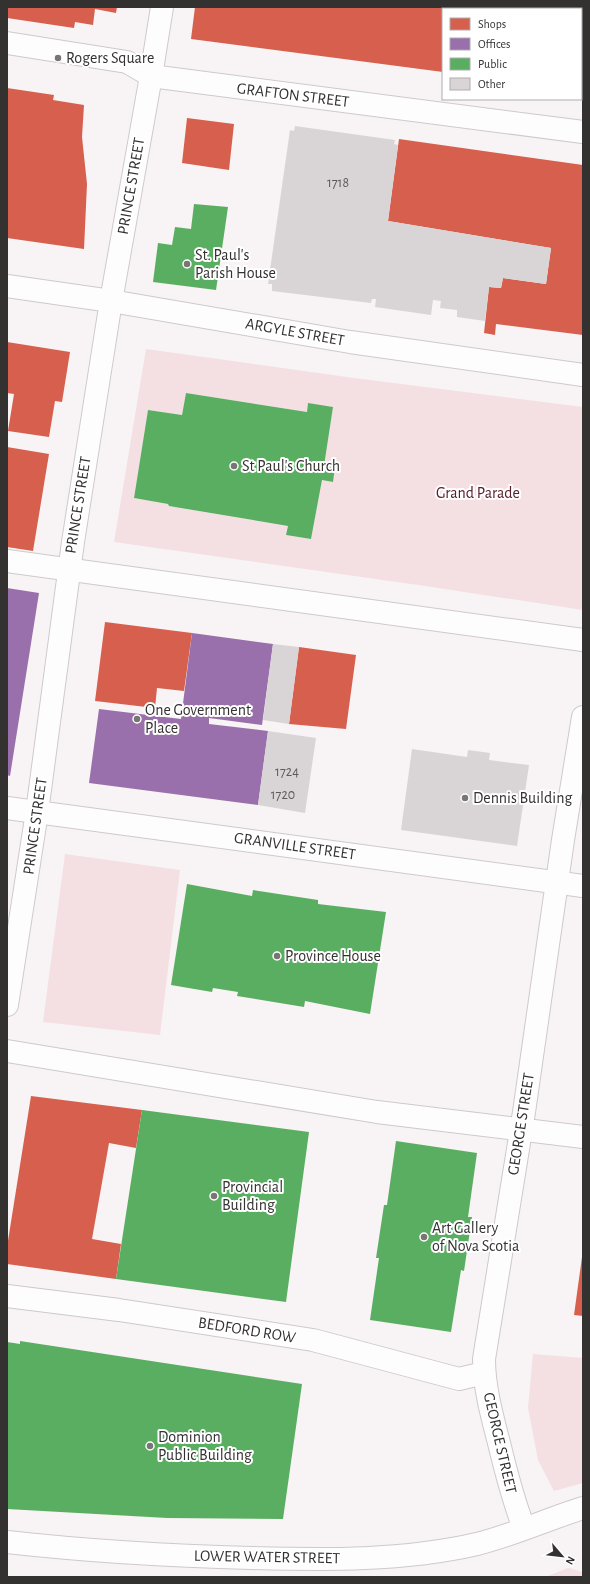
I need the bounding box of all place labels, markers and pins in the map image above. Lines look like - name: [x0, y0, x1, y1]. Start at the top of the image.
- place label: Rogers Square: [66, 50, 154, 66]
- marker: Rogers Square: [53, 53, 63, 63]
- place label: St. Paul's Parish House: [195, 247, 276, 281]
- marker: St. Paul's Parish House: [182, 259, 192, 269]
- place label: St Paul's Church: [242, 458, 340, 474]
- marker: St Paul's Church: [229, 461, 239, 471]
- place label: One Government Place: [145, 702, 251, 736]
- marker: One Government Place: [132, 714, 142, 724]
- place label: Dennis Building: [473, 790, 572, 806]
- marker: Dennis Building: [460, 793, 470, 803]
- place label: Province House: [285, 948, 381, 964]
- marker: Province House: [272, 951, 282, 961]
- place label: Provincial Building: [222, 1179, 283, 1213]
- marker: Provincial Building: [209, 1191, 219, 1201]
- place label: Art Gallery of Nova Scotia: [432, 1220, 519, 1254]
- marker: Art Gallery of Nova Scotia: [419, 1232, 429, 1242]
- place label: Dominion Public Building: [158, 1429, 252, 1463]
- marker: Dominion Public Building: [145, 1441, 155, 1451]

